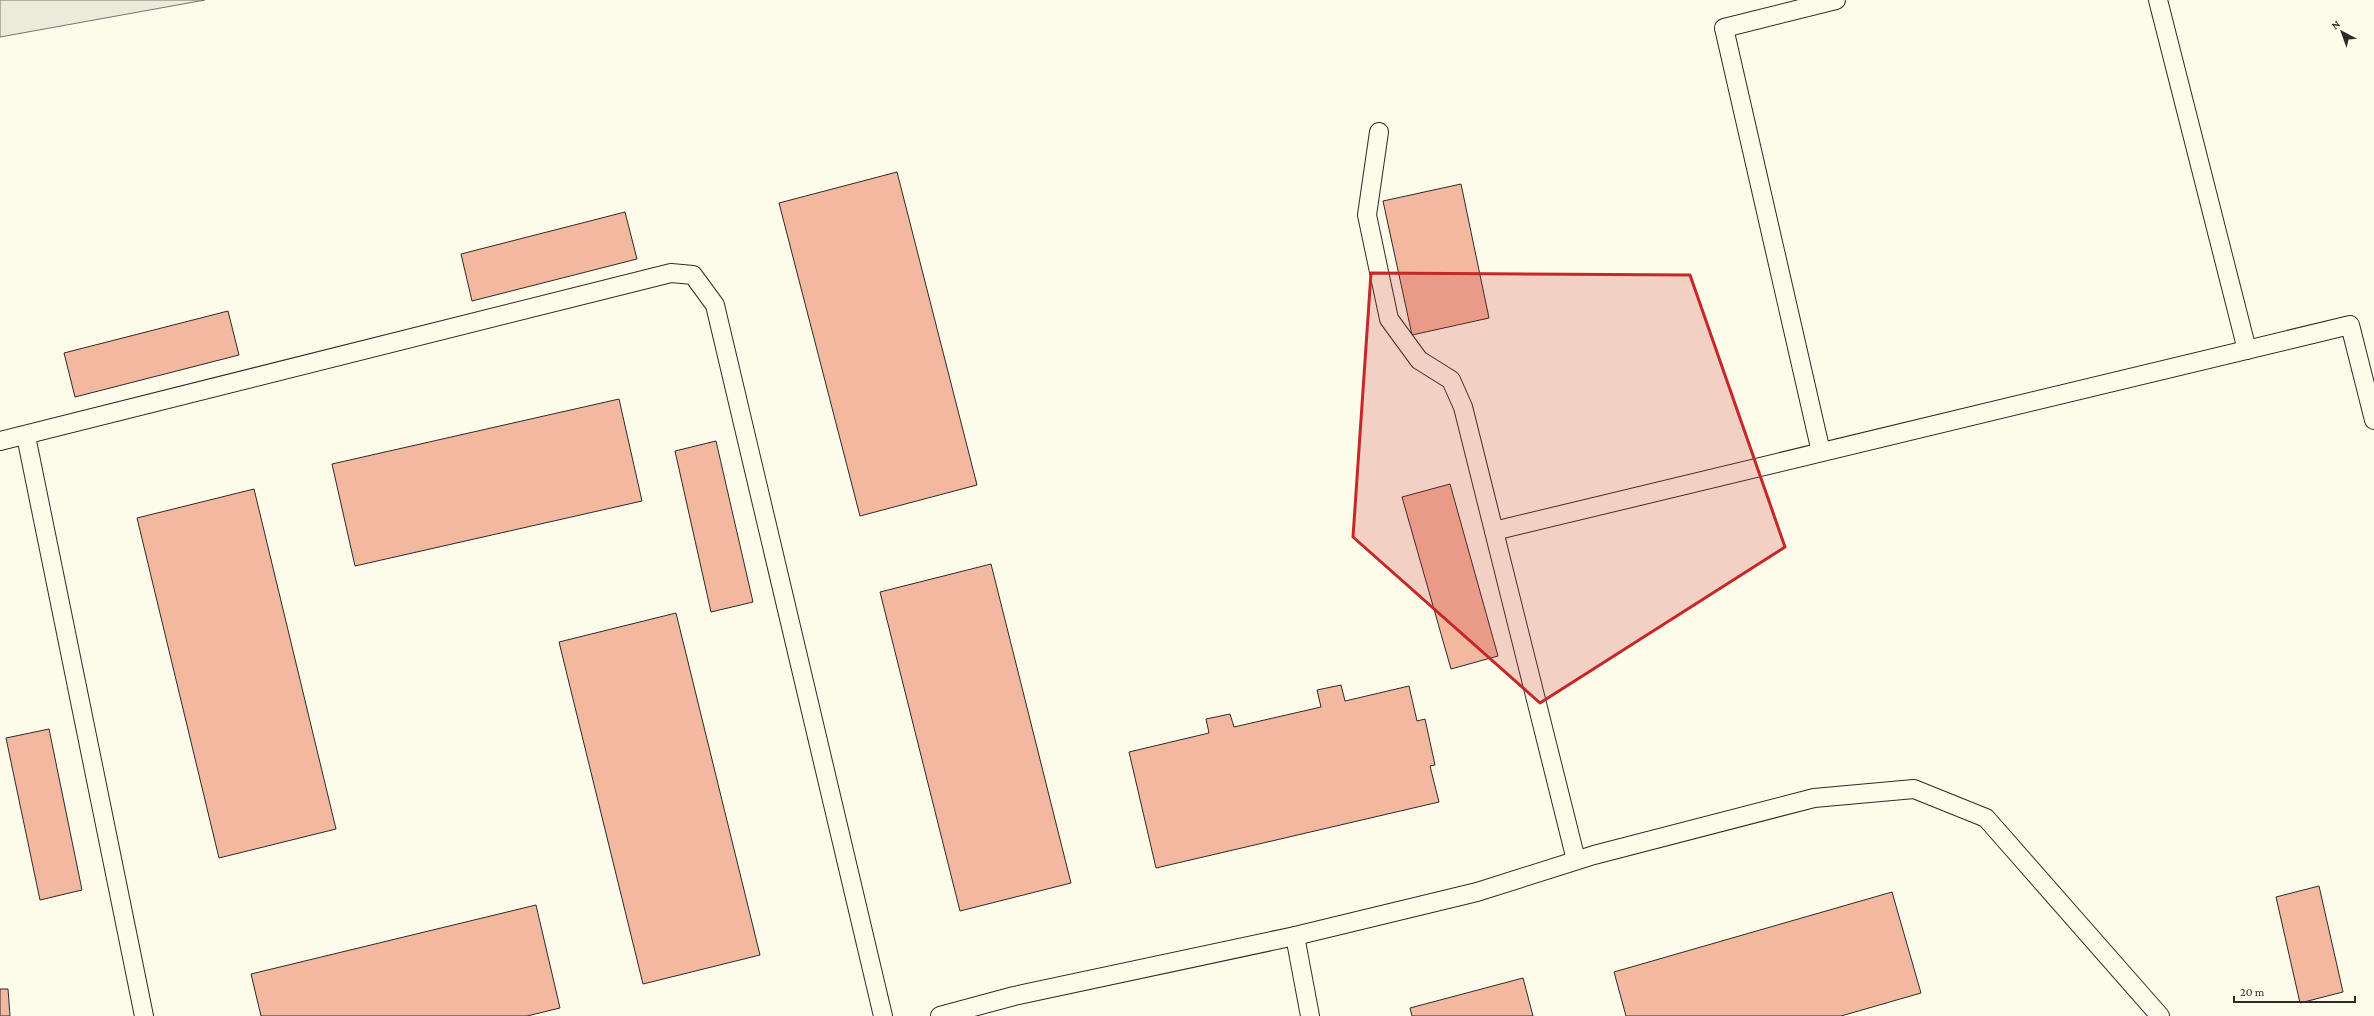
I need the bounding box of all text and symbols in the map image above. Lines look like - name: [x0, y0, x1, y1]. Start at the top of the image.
- north arrow: [2322, 12, 2362, 52]
- text: N: [2329, 17, 2343, 31]
- scale bar: [2234, 978, 2355, 1004]
- text: 20 m: [2240, 985, 2265, 999]

